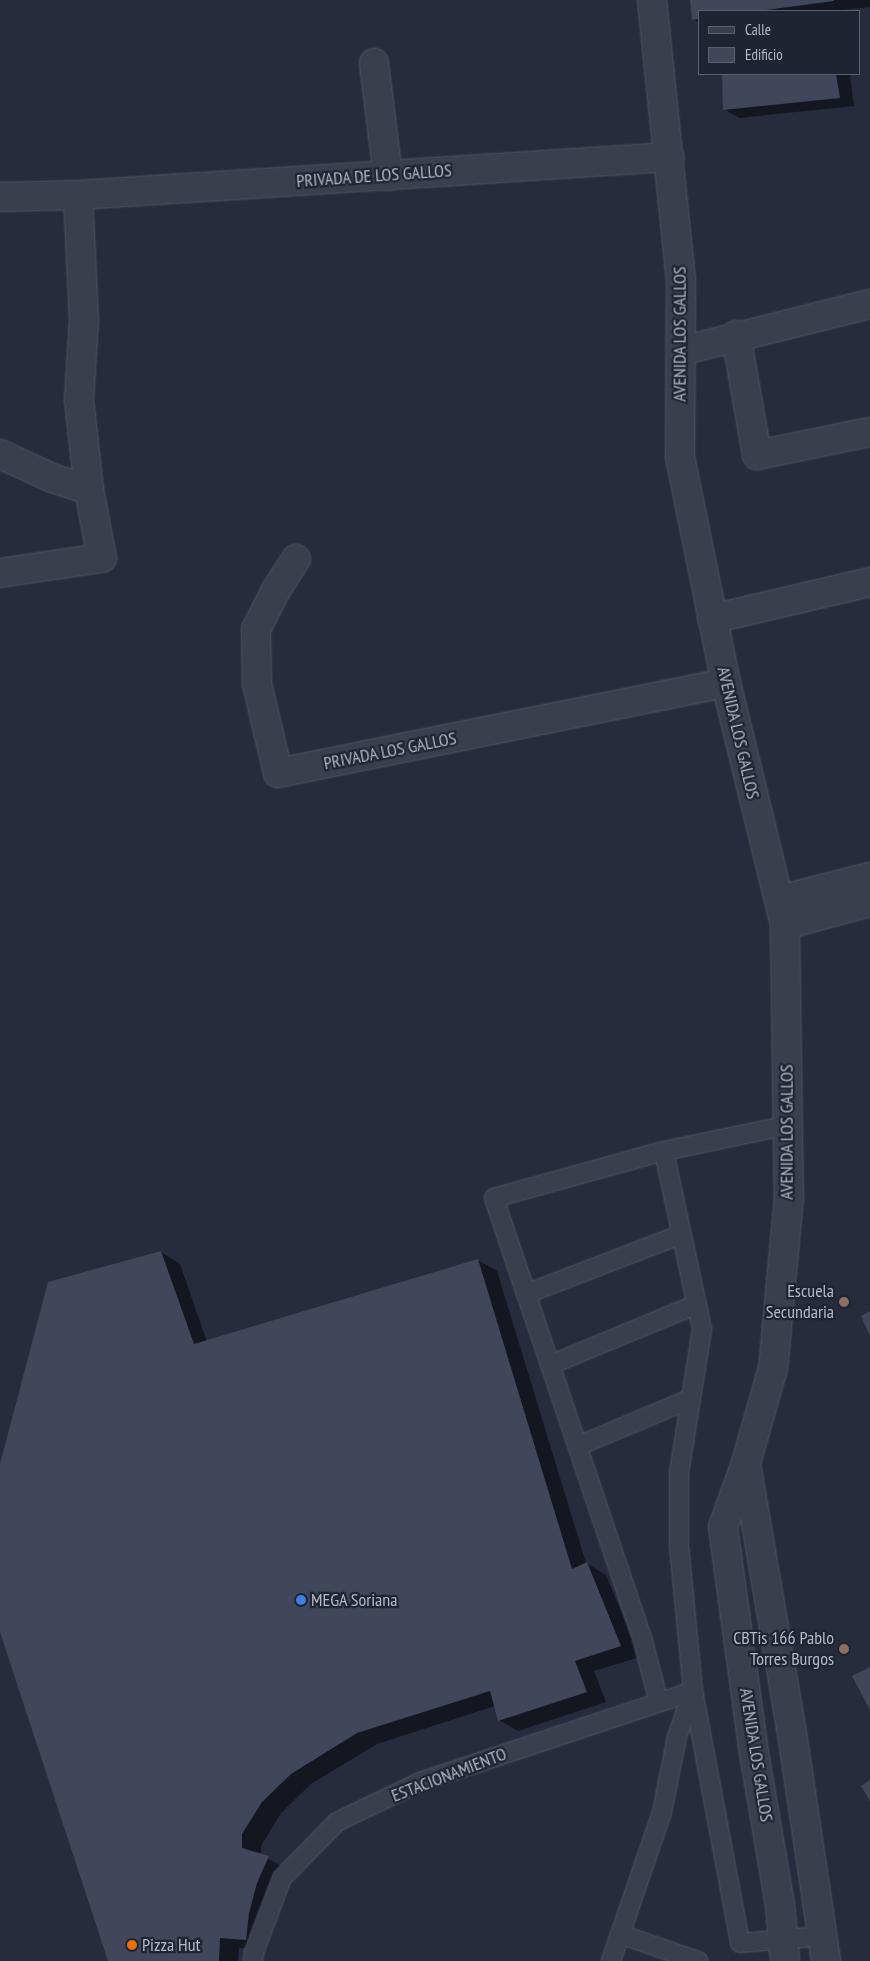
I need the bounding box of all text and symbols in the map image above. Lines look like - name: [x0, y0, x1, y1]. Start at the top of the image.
- legend: [698, 10, 860, 75]
- text: Calle: [745, 20, 771, 39]
- text: Edificio: [745, 45, 783, 64]
- street label: PRIVADA DE LOS GALLOS: [295, 160, 453, 192]
- street label: AVENIDA LOS GALLOS: [669, 266, 691, 402]
- street label: AVENIDA LOS GALLOS: [712, 664, 764, 802]
- street label: PRIVADA LOS GALLOS: [322, 727, 458, 775]
- street label: AVENIDA LOS GALLOS: [776, 1064, 798, 1200]
- place label: Escuela Secundaria: [766, 1281, 834, 1324]
- marker: Escuela Secundaria: [838, 1296, 850, 1308]
- place label: MEGA Soriana: [311, 1589, 398, 1611]
- marker: MEGA Soriana: [295, 1594, 307, 1606]
- place label: CBTis 166 Pablo Torres Burgos: [733, 1628, 834, 1670]
- marker: CBTis 166 Pablo Torres Burgos: [838, 1643, 850, 1655]
- street label: AVENIDA LOS GALLOS: [735, 1686, 777, 1824]
- street label: ESTACIONAMIENTO: [388, 1743, 510, 1807]
- place label: Pizza Hut: [142, 1934, 200, 1956]
- marker: Pizza Hut: [126, 1939, 138, 1951]

